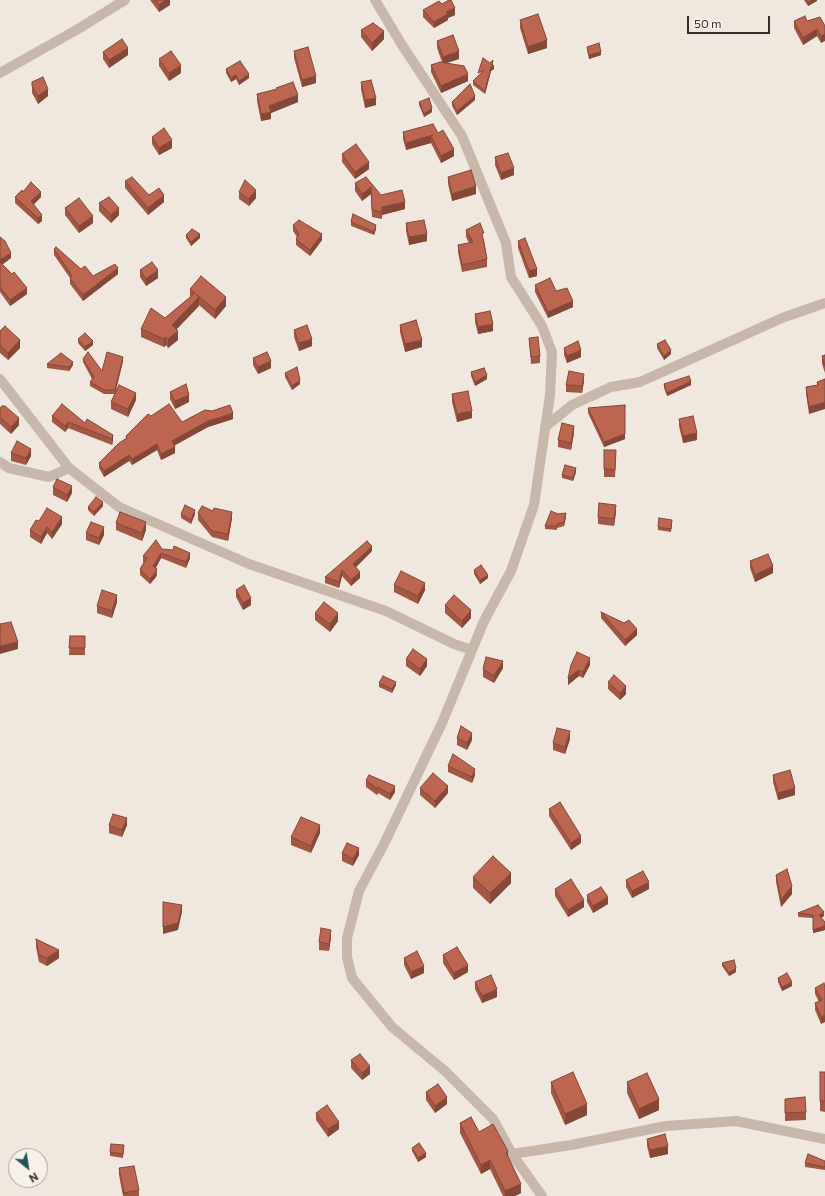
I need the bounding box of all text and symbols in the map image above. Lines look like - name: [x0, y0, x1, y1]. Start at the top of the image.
- scale bar: [689, 8, 772, 34]
- text: 50 m: [694, 16, 722, 30]
- north arrow: [8, 1148, 48, 1188]
- text: N: [27, 1170, 41, 1186]

